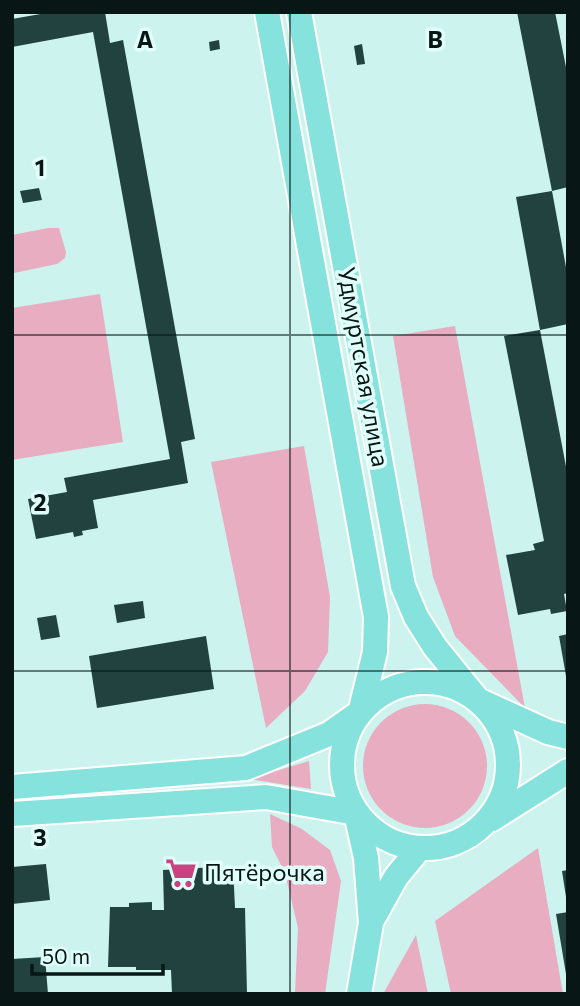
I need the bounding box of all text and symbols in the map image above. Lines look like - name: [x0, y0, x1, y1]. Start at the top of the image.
- text: A: [137, 25, 154, 53]
- text: B: [427, 25, 443, 53]
- text: 1: [35, 153, 45, 181]
- street label: Удмуртская улица: [333, 265, 396, 469]
- text: 2: [33, 488, 47, 516]
- text: 3: [33, 823, 47, 851]
- supermarket icon: Пятёрочка: [164, 856, 198, 890]
- place label: Пятёрочка: [204, 857, 325, 886]
- scale bar: [32, 932, 163, 976]
- text: 50 m: [42, 943, 90, 968]

